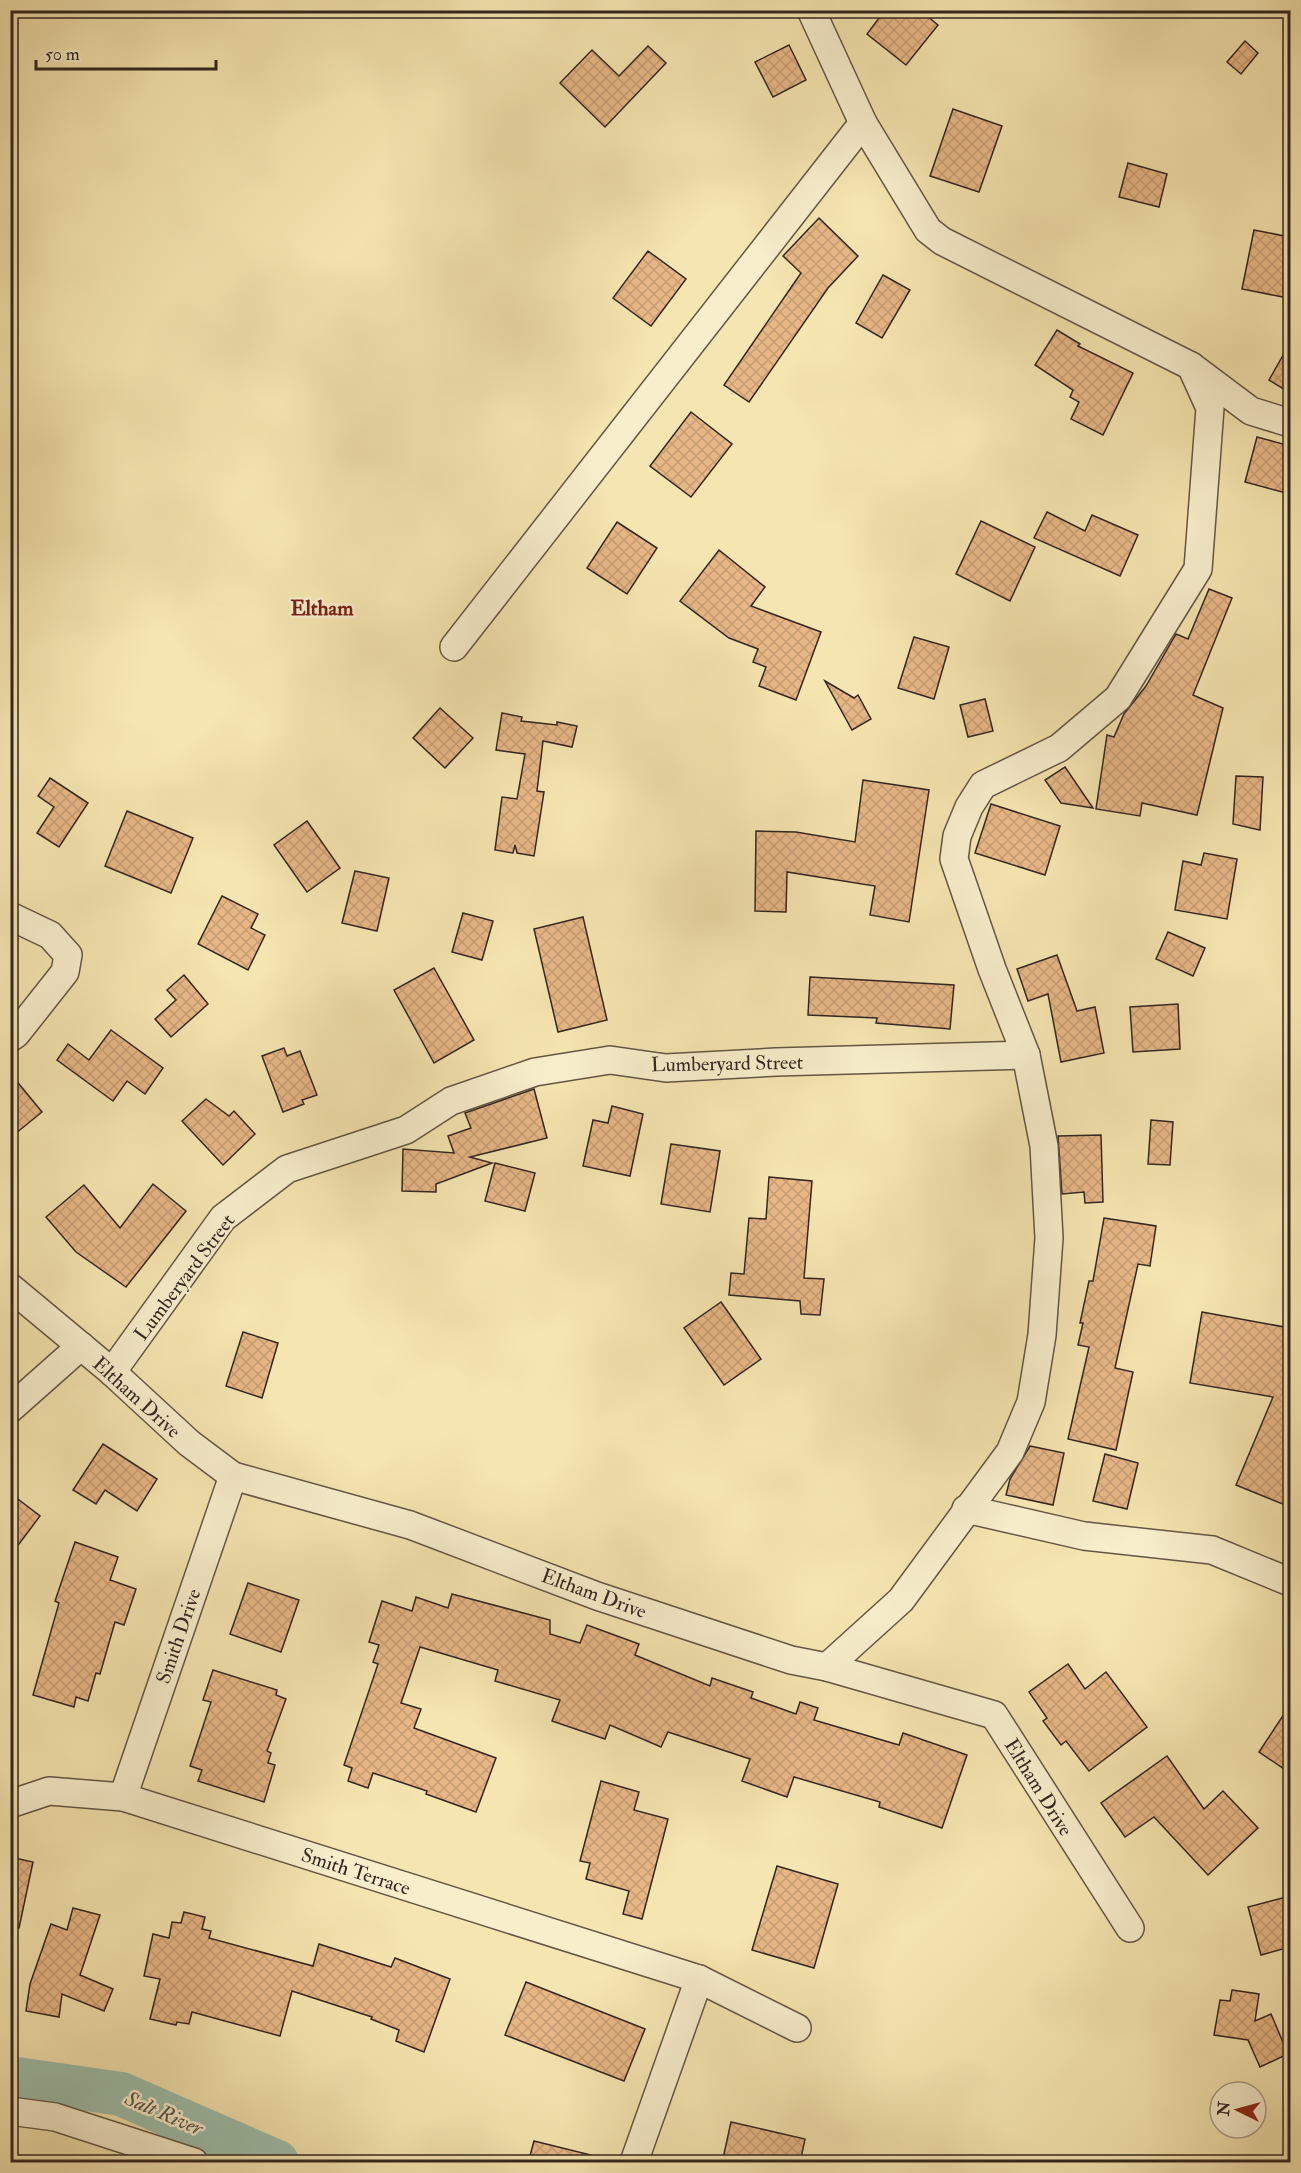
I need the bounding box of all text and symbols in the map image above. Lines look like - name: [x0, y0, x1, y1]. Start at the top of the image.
- scale bar: [36, 33, 216, 71]
- text: 50 m: [45, 43, 80, 66]
- district label: Eltham: [290, 595, 354, 622]
- street label: Lumberyard Street: [651, 1050, 804, 1077]
- street label: Lumberyard Street: [129, 1209, 241, 1346]
- street label: Eltham Drive: [87, 1351, 186, 1443]
- street label: Eltham Drive: [538, 1563, 650, 1624]
- street label: Smith Drive: [151, 1585, 206, 1687]
- street label: Eltham Drive: [999, 1734, 1078, 1841]
- street label: Smith Terrace: [298, 1842, 414, 1901]
- north arrow: [1208, 2080, 1268, 2140]
- water label: Salt River: [120, 2085, 208, 2142]
- text: N: [1213, 2100, 1235, 2118]

